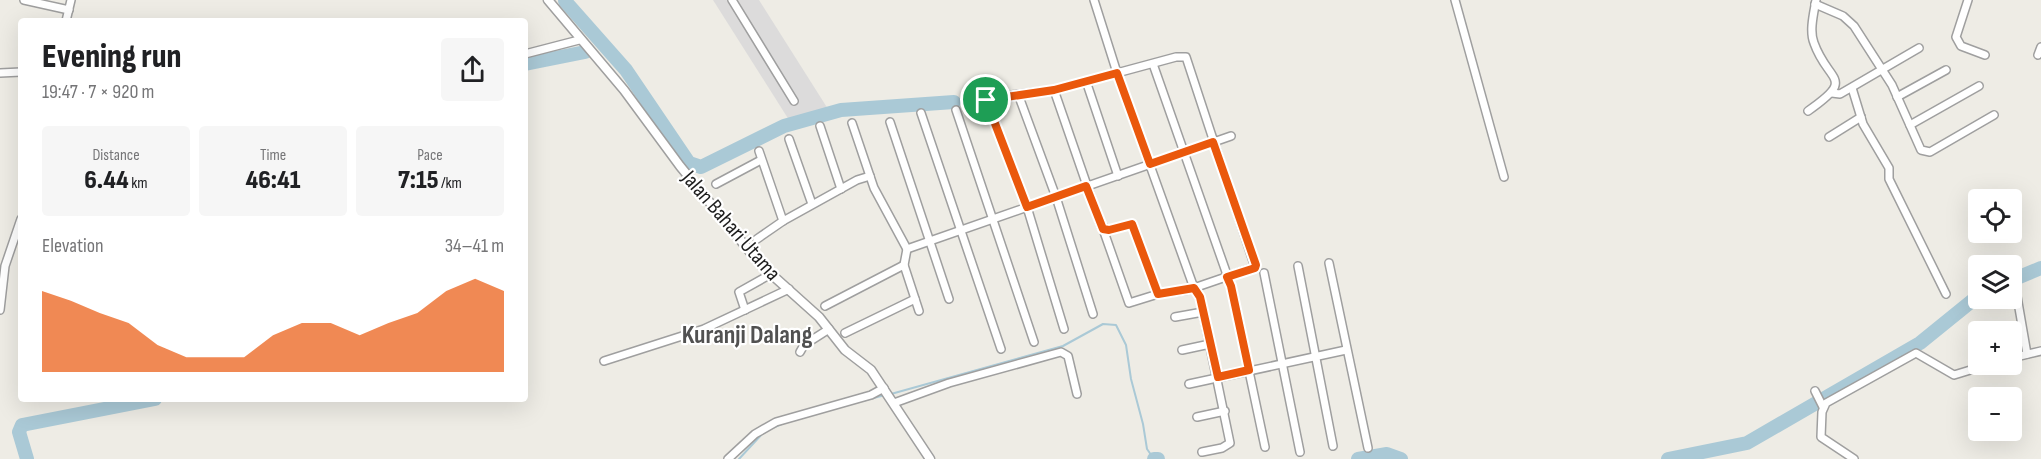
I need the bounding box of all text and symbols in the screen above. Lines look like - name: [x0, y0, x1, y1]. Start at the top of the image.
- text: Evening run: [42, 37, 182, 77]
- button: share: [441, 38, 504, 101]
- pin: [960, 74, 1011, 125]
- text: 19:47 · 7 × 920 m: [42, 80, 154, 104]
- icon: arrive: [969, 83, 1002, 116]
- text: Distance: [92, 146, 140, 165]
- text: Time: [260, 146, 286, 165]
- text: Pace: [417, 146, 443, 165]
- text: 6.44: [84, 165, 129, 196]
- text: 46:41: [246, 165, 300, 196]
- text: 7:15: [398, 165, 439, 196]
- street label: Jalan Bahari Utama: [675, 165, 786, 287]
- text: km: [129, 174, 148, 193]
- text: /km: [439, 174, 462, 193]
- map controls: [1968, 189, 2022, 441]
- button: locate: [1968, 189, 2022, 243]
- text: Elevation: [42, 234, 104, 258]
- text: 34–41 m: [445, 234, 504, 258]
- button: layers: [1968, 255, 2022, 309]
- district label: Kuranji Dalang: [682, 320, 812, 351]
- button: +: [1968, 321, 2022, 375]
- button: −: [1968, 387, 2022, 441]

